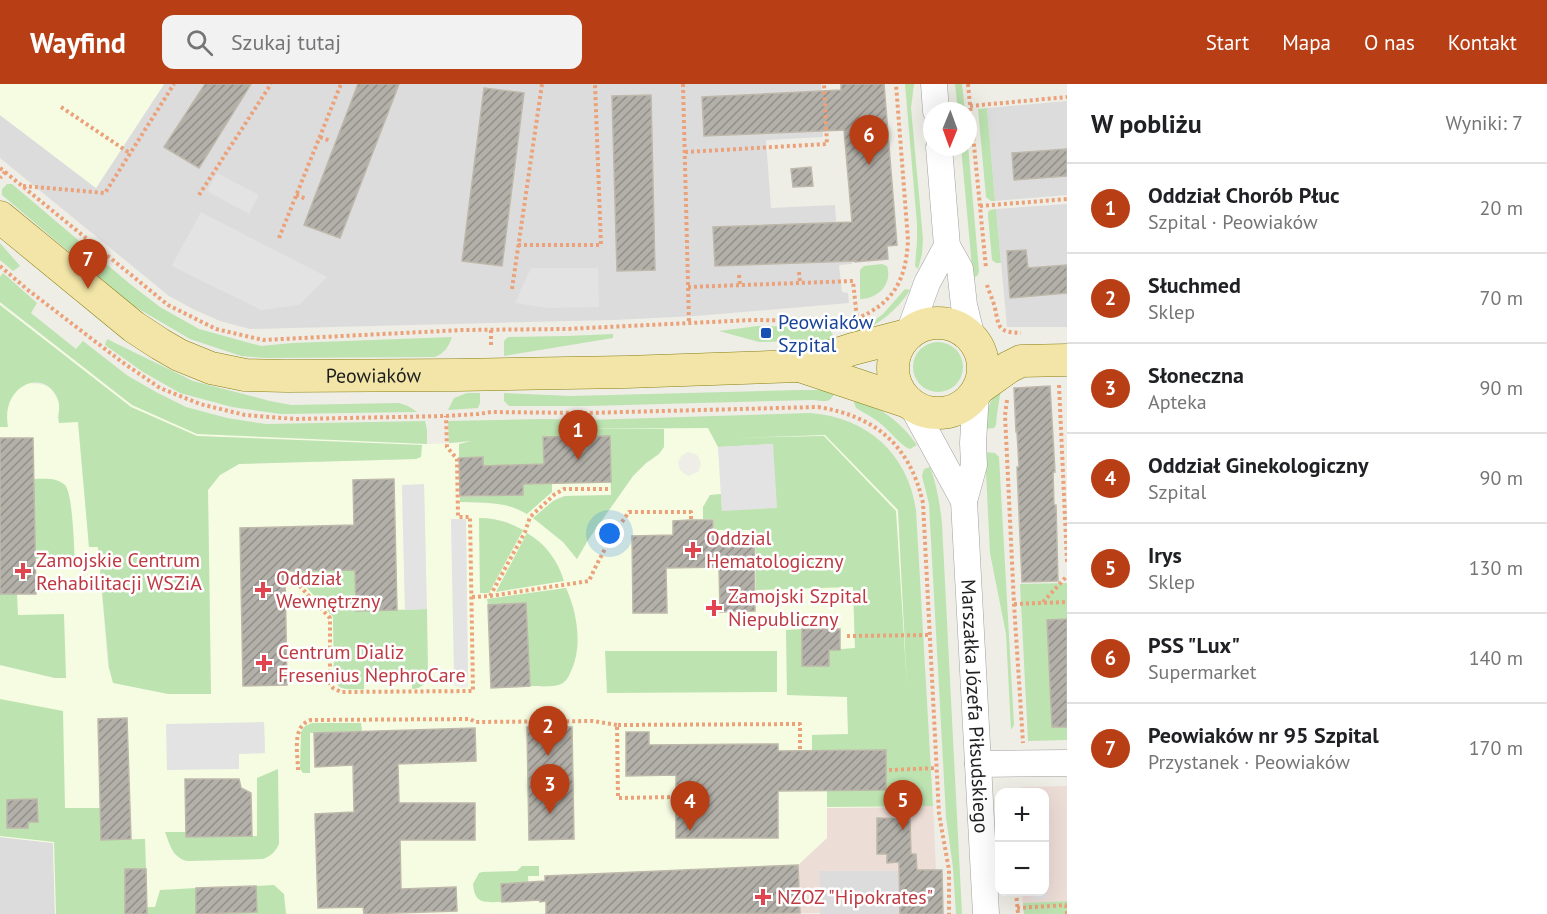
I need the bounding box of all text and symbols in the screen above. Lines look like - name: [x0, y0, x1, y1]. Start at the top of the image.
- search box: [162, 15, 582, 69]
- text: Wayfind: [30, 24, 126, 61]
- icon: search: [183, 26, 216, 59]
- text: Szukaj tutaj: [231, 28, 341, 56]
- text: Start: [1206, 29, 1249, 56]
- text: Mapa: [1282, 29, 1331, 56]
- text: O nas: [1364, 29, 1415, 56]
- text: Kontakt: [1448, 29, 1517, 56]
- north arrow: [923, 102, 977, 156]
- text: W pobliżu: [1091, 107, 1202, 140]
- text: Wyniki: 7: [1446, 110, 1523, 136]
- pin: 6: [850, 116, 888, 165]
- text: Oddział Chorób Płuc: [1148, 181, 1340, 209]
- text: 1: [1105, 195, 1116, 221]
- text: 20 m: [1480, 195, 1523, 221]
- text: Szpital · Peowiaków: [1148, 209, 1318, 235]
- pin: 7: [68, 240, 107, 289]
- text: Słuchmed: [1148, 271, 1241, 299]
- text: 2: [1105, 285, 1116, 311]
- text: 70 m: [1480, 285, 1523, 311]
- text: Sklep: [1148, 299, 1195, 325]
- place label: Peowiaków Szpital: [778, 309, 874, 358]
- marker: Peowiaków Szpital: [759, 326, 773, 340]
- text: Słoneczna: [1148, 361, 1244, 389]
- street label: Peowiaków: [326, 362, 421, 389]
- text: 3: [1105, 375, 1116, 401]
- text: 90 m: [1480, 375, 1523, 401]
- text: Apteka: [1148, 389, 1207, 415]
- pin: 1: [558, 410, 598, 460]
- text: Oddział Ginekologiczny: [1148, 451, 1368, 479]
- text: 4: [1105, 465, 1116, 491]
- text: 90 m: [1480, 465, 1523, 491]
- text: Szpital: [1148, 479, 1206, 505]
- your location: [595, 519, 624, 548]
- place label: Oddzial Hematologiczny: [706, 525, 844, 574]
- marker: Oddzial Hematologiczny: [684, 541, 702, 559]
- text: Irys: [1148, 541, 1182, 569]
- place label: Zamojskie Centrum Rehabilitacji WSZiA: [36, 547, 202, 596]
- text: 5: [1105, 555, 1116, 581]
- text: 130 m: [1469, 555, 1523, 581]
- marker: Zamojskie Centrum Rehabilitacji WSZiA: [14, 562, 32, 580]
- place label: Oddział Wewnętrzny: [276, 565, 381, 614]
- text: Sklep: [1148, 569, 1195, 595]
- street label: Marszałka Józefa Piłsudskiego: [955, 578, 995, 834]
- marker: Oddział Wewnętrzny: [254, 581, 272, 599]
- place label: Zamojski Szpital Niepubliczny: [728, 583, 868, 632]
- marker: Zamojski Szpital Niepubliczny: [705, 599, 723, 617]
- text: PSS "Lux": [1148, 631, 1240, 659]
- place label: Centrum Dializ Fresenius NephroCare: [278, 639, 466, 688]
- text: 6: [1105, 645, 1116, 671]
- text: 140 m: [1469, 645, 1523, 671]
- marker: Centrum Dializ Fresenius NephroCare: [255, 654, 273, 672]
- text: Supermarket: [1148, 659, 1256, 685]
- pin: 2: [528, 706, 568, 756]
- text: Peowiaków nr 95 Szpital: [1148, 721, 1379, 749]
- text: 7: [1105, 735, 1116, 761]
- text: 170 m: [1469, 735, 1523, 761]
- text: Przystanek · Peowiaków: [1148, 749, 1350, 775]
- pin: 3: [530, 764, 570, 814]
- pin: 5: [884, 780, 922, 830]
- pin: 4: [670, 782, 710, 831]
- map controls: [995, 788, 1049, 896]
- button: +: [995, 788, 1049, 842]
- button: −: [995, 842, 1049, 896]
- place label: NZOZ "Hipokrates": [777, 884, 933, 910]
- marker: NZOZ "Hipokrates": [754, 888, 772, 906]

